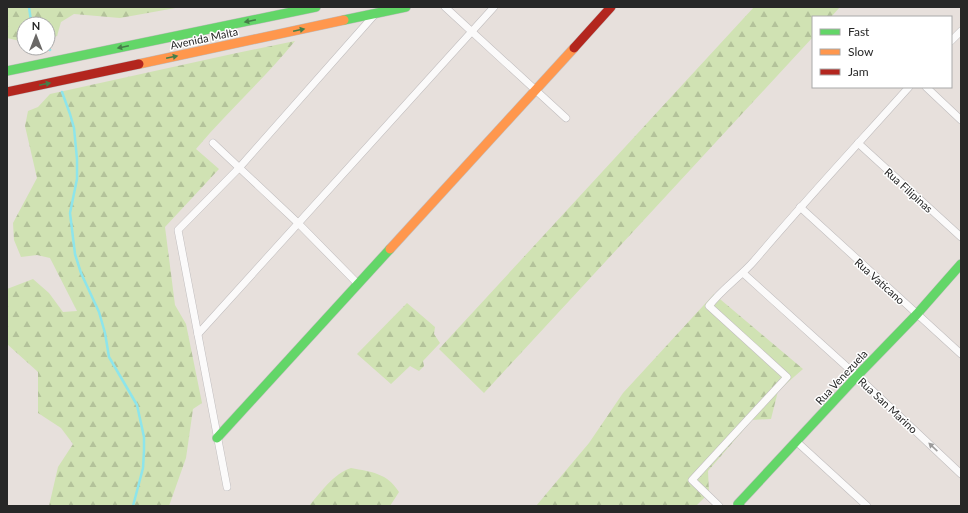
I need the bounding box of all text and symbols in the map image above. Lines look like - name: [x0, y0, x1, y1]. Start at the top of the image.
- north arrow: [16, 16, 56, 56]
- legend: [812, 16, 952, 88]
- one-way arrow: [244, 18, 256, 24]
- text: N: [32, 19, 40, 32]
- street label: Avenida Malta: [169, 24, 239, 52]
- text: Fast: [848, 24, 870, 39]
- one-way arrow: [293, 26, 305, 32]
- text: Slow: [848, 44, 874, 59]
- one-way arrow: [117, 45, 129, 51]
- one-way arrow: [166, 53, 178, 59]
- text: Jam: [848, 64, 869, 79]
- one-way arrow: [39, 81, 51, 87]
- street label: Rua Filipinas: [882, 165, 936, 215]
- street label: Rua Vaticano: [852, 255, 908, 307]
- street label: Rua Venezuela: [812, 347, 870, 407]
- street label: Rua San Marino: [856, 374, 920, 436]
- one-way arrow: [928, 442, 938, 452]

